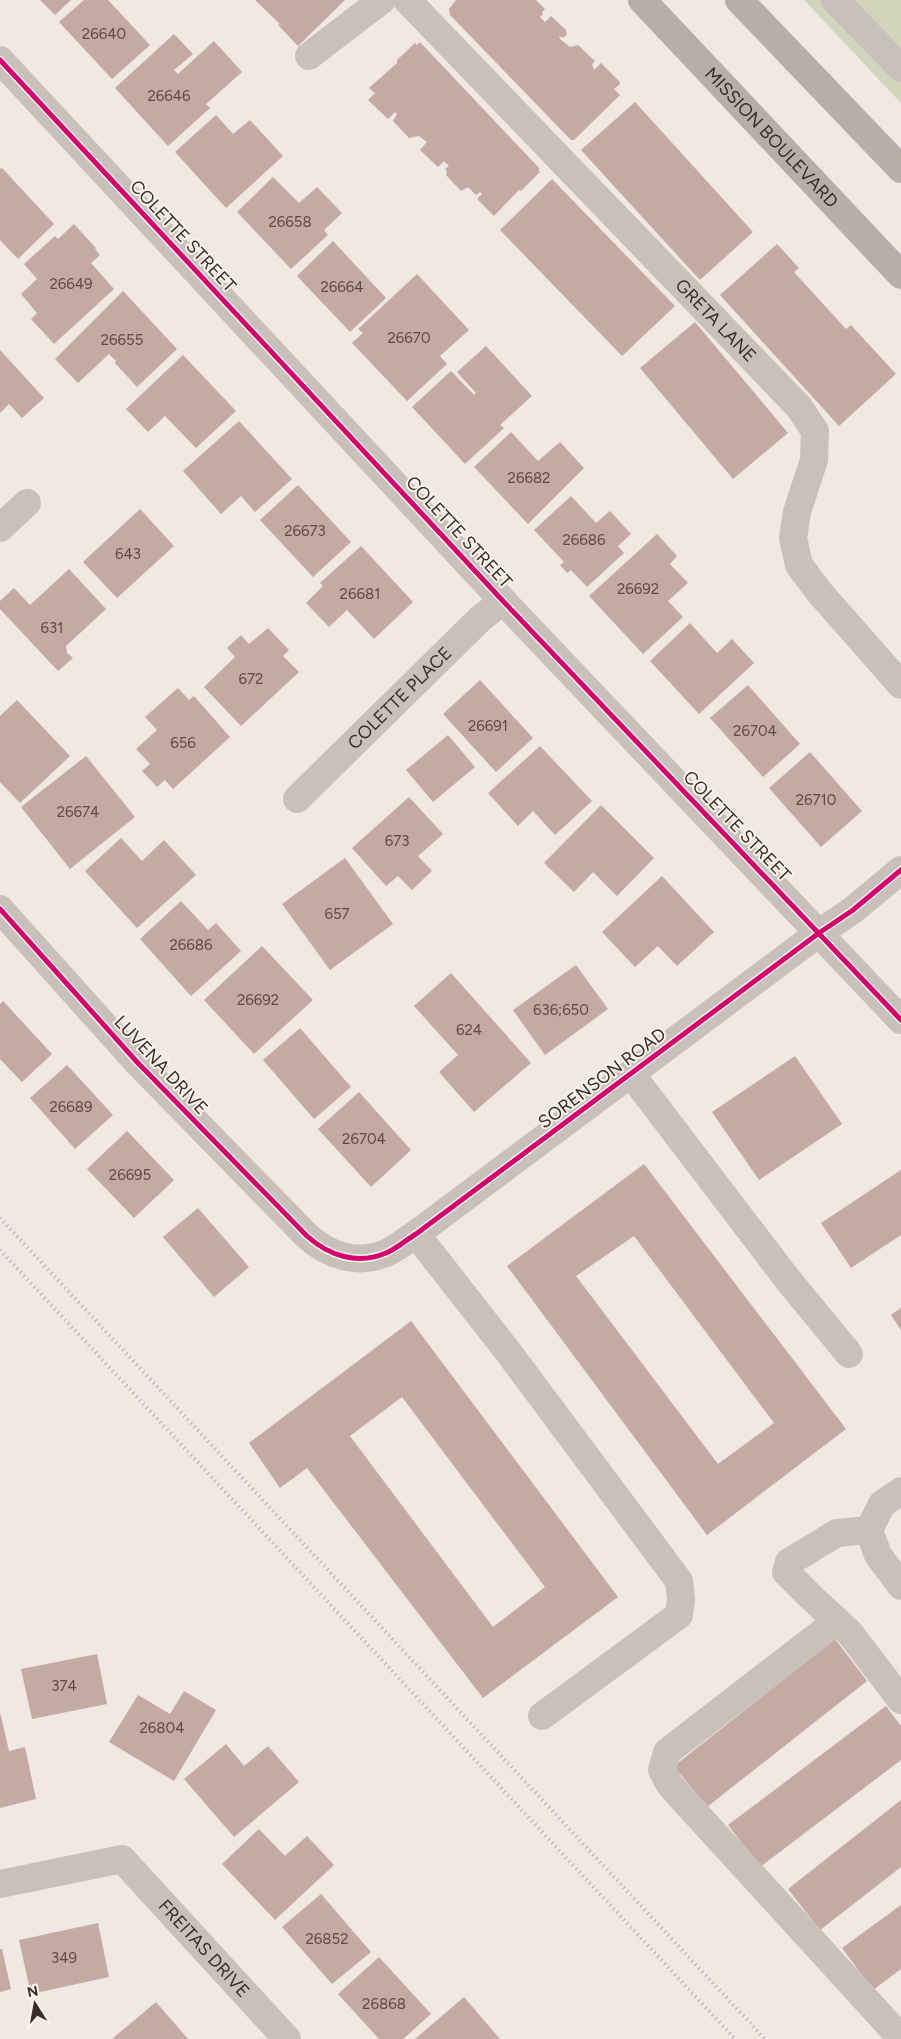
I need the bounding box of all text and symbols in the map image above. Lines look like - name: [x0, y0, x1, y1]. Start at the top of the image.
- house number: 26640: [82, 25, 126, 43]
- street label: MISSION BOULEVARD: [700, 63, 843, 212]
- house number: 26646: [147, 87, 191, 105]
- street label: COLETTE STREET: [125, 175, 241, 297]
- house number: 26658: [268, 213, 312, 231]
- street label: GRETA LANE: [671, 274, 761, 367]
- house number: 26649: [49, 275, 93, 293]
- house number: 26664: [320, 278, 364, 296]
- house number: 26670: [387, 329, 431, 347]
- house number: 26655: [101, 331, 143, 349]
- house number: 26682: [508, 469, 550, 487]
- street label: COLETTE STREET: [401, 471, 517, 593]
- house number: 26673: [284, 522, 326, 540]
- house number: 26686: [562, 531, 606, 549]
- house number: 643: [115, 545, 141, 563]
- house number: 26692: [617, 580, 659, 598]
- house number: 26681: [340, 585, 380, 603]
- house number: 631: [41, 619, 63, 637]
- street label: COLETTE PLACE: [343, 642, 456, 754]
- house number: 672: [239, 670, 263, 688]
- house number: 26691: [468, 717, 508, 735]
- house number: 26704: [733, 722, 777, 740]
- house number: 656: [170, 734, 196, 752]
- street label: COLETTE STREET: [679, 766, 795, 886]
- house number: 26710: [796, 791, 836, 809]
- house number: 26674: [57, 803, 99, 821]
- house number: 673: [385, 832, 409, 850]
- house number: 657: [324, 905, 350, 923]
- house number: 26686: [169, 936, 213, 954]
- house number: 26692: [237, 991, 279, 1009]
- house number: 636;650: [533, 1001, 589, 1019]
- street label: LUVENA DRIVE: [110, 1011, 212, 1119]
- house number: 624: [456, 1021, 482, 1039]
- street label: SORENSON ROAD: [534, 1023, 670, 1133]
- house number: 26689: [49, 1098, 93, 1116]
- house number: 26704: [342, 1130, 386, 1148]
- house number: 26695: [109, 1166, 151, 1184]
- house number: 374: [51, 1677, 77, 1695]
- house number: 26804: [139, 1719, 185, 1737]
- street label: FREITAS DRIVE: [154, 1895, 254, 2002]
- house number: 26852: [305, 1930, 349, 1948]
- house number: 349: [51, 1949, 77, 1967]
- north arrow: [10, 1979, 60, 2029]
- text: N: [26, 1982, 40, 2001]
- house number: 26868: [362, 1995, 406, 2013]

